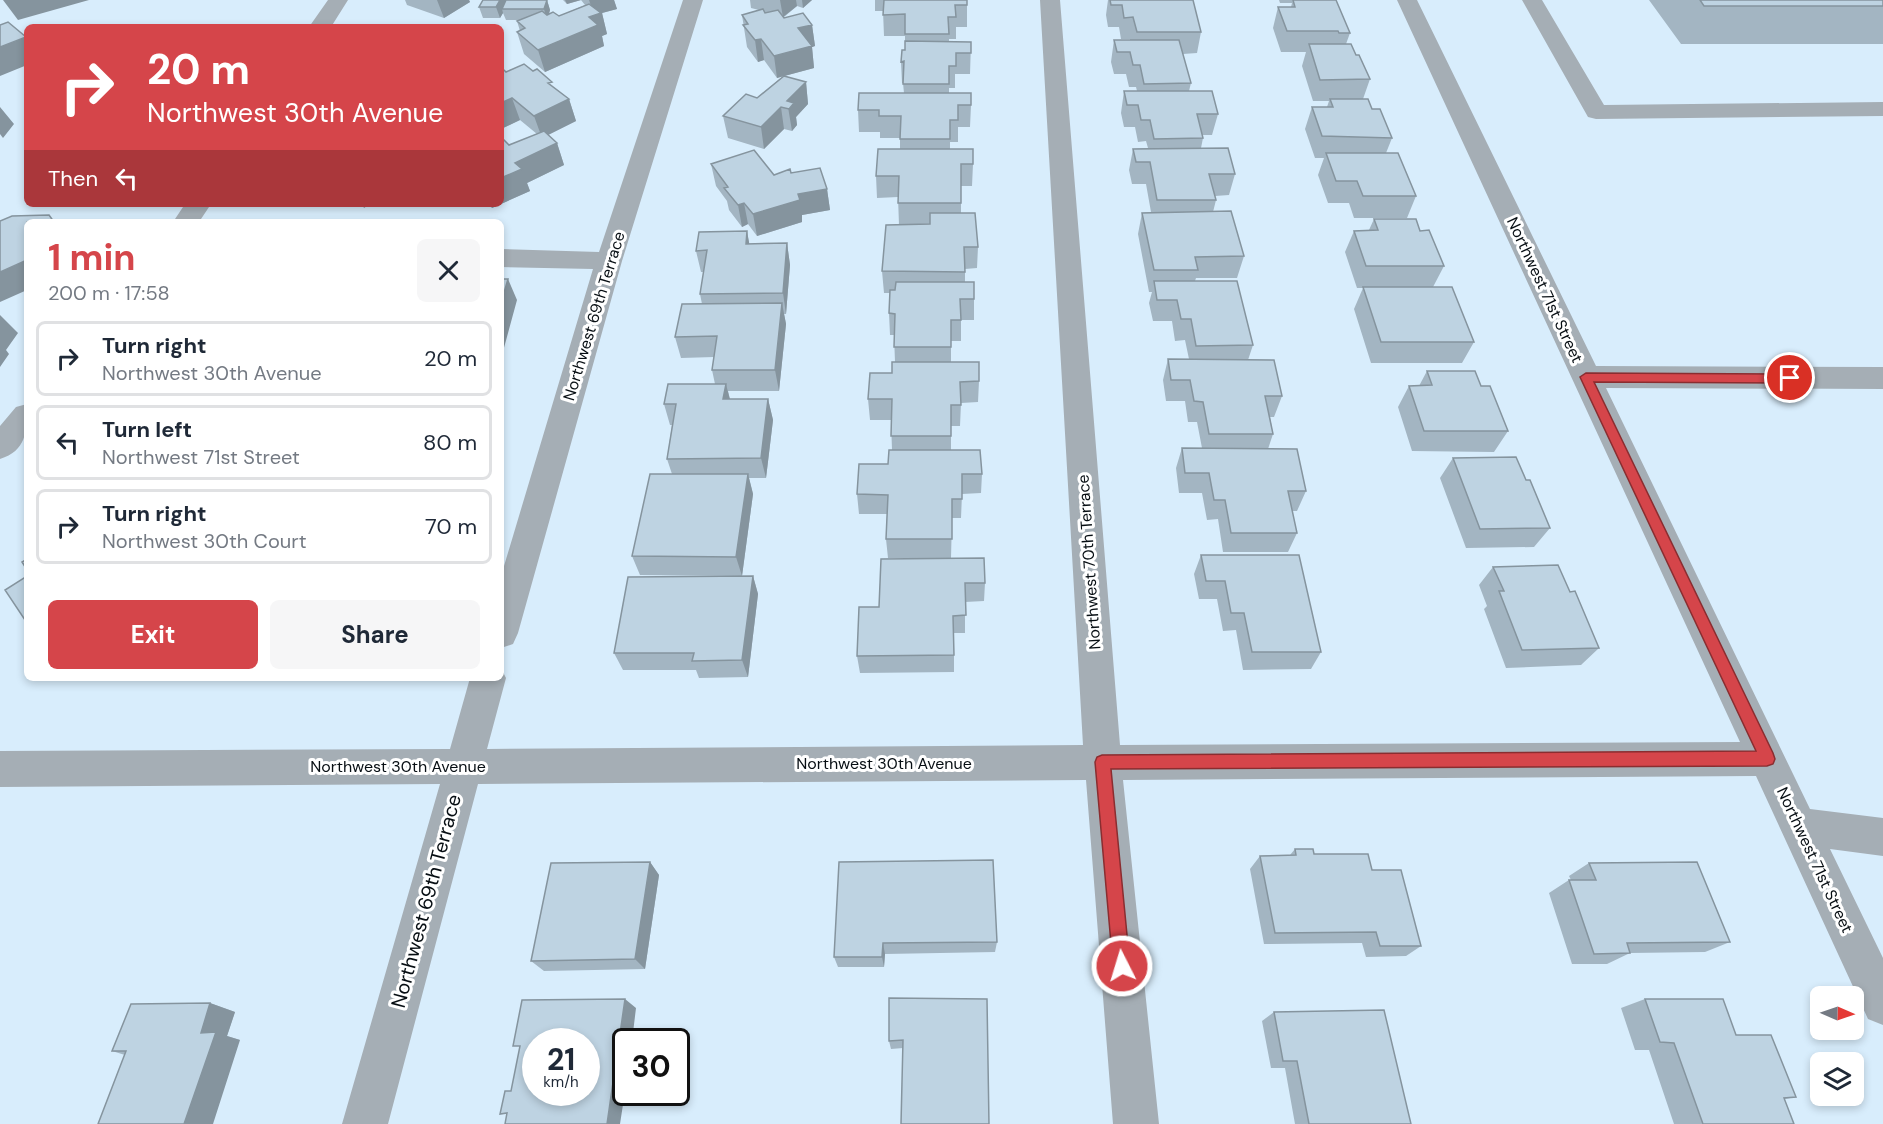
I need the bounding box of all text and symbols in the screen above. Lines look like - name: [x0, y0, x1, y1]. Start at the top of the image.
- text: 20 m: [147, 42, 250, 97]
- icon: right: [48, 48, 126, 126]
- text: Northwest 30th Avenue: [147, 95, 443, 130]
- icon: left: [110, 162, 143, 195]
- text: Then: [48, 164, 98, 193]
- street label: Northwest 71st Street: [1502, 214, 1588, 366]
- street label: Northwest 69th Terrace: [558, 229, 630, 403]
- text: 1 min: [48, 234, 136, 281]
- button: close: [417, 239, 480, 302]
- text: 200 m · 17:58: [48, 280, 170, 306]
- text: Turn right: [102, 331, 207, 360]
- icon: right: [51, 342, 84, 375]
- text: 20 m: [424, 344, 477, 373]
- pin: [1764, 352, 1815, 403]
- text: Northwest 30th Avenue: [102, 360, 322, 386]
- icon: arrive: [1773, 361, 1806, 394]
- text: Turn left: [102, 415, 192, 444]
- icon: left: [51, 426, 84, 459]
- text: 80 m: [423, 428, 477, 457]
- text: Northwest 71st Street: [102, 444, 300, 470]
- street label: Northwest 70th Terrace: [1072, 474, 1106, 650]
- text: Turn right: [102, 499, 207, 528]
- icon: right: [51, 510, 84, 543]
- text: 70 m: [425, 512, 477, 541]
- text: Northwest 30th Court: [102, 528, 306, 554]
- button: Exit: [48, 600, 258, 669]
- button: Share: [270, 600, 480, 669]
- street label: Northwest 30th Avenue: [796, 753, 972, 774]
- street label: Northwest 30th Avenue: [310, 756, 486, 777]
- street label: Northwest 71st Street: [1772, 784, 1858, 936]
- street label: Northwest 69th Terrace: [385, 791, 467, 1011]
- position arrow: [1090, 934, 1154, 998]
- north arrow: [1810, 986, 1864, 1040]
- map controls: [1810, 986, 1864, 1106]
- speed limit sign: 30: [612, 1028, 690, 1106]
- text: 21: [547, 1040, 575, 1079]
- button: layers: [1810, 1052, 1864, 1106]
- text: km/h: [543, 1072, 579, 1092]

